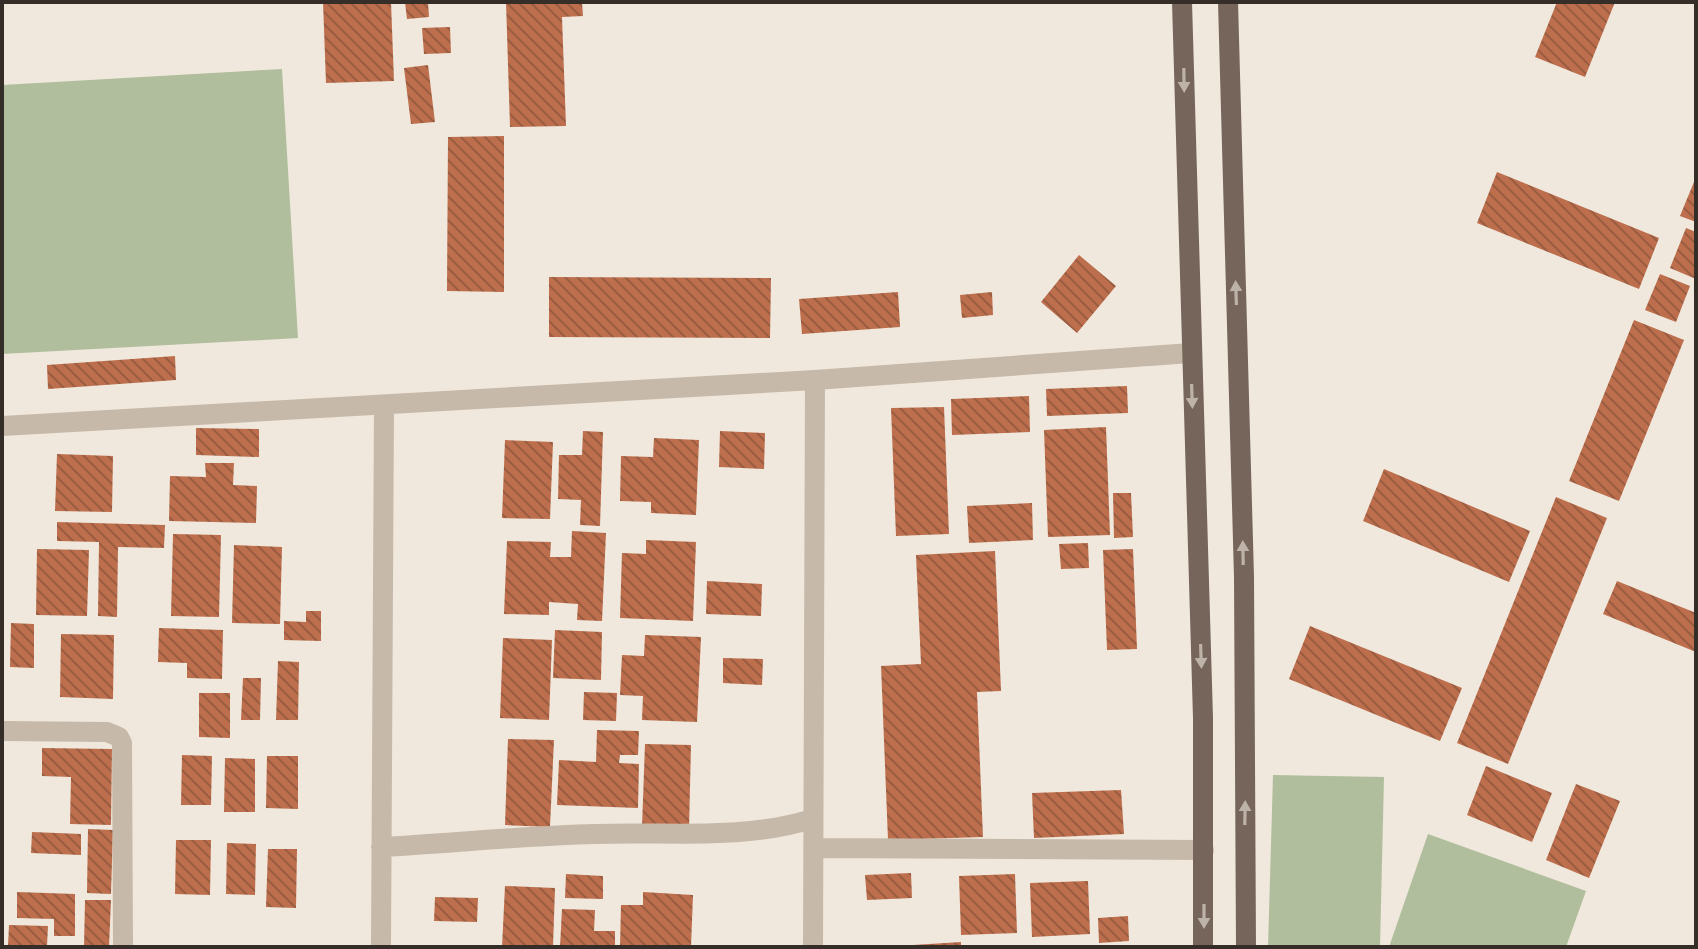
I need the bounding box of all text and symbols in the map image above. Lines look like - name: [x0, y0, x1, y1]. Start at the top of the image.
- one-way arrow: [1178, 68, 1190, 93]
- one-way arrow: [1229, 280, 1242, 305]
- one-way arrow: [1186, 384, 1199, 409]
- one-way arrow: [1237, 540, 1249, 565]
- one-way arrow: [1195, 644, 1208, 669]
- one-way arrow: [1239, 800, 1252, 825]
- one-way arrow: [1197, 904, 1210, 929]

